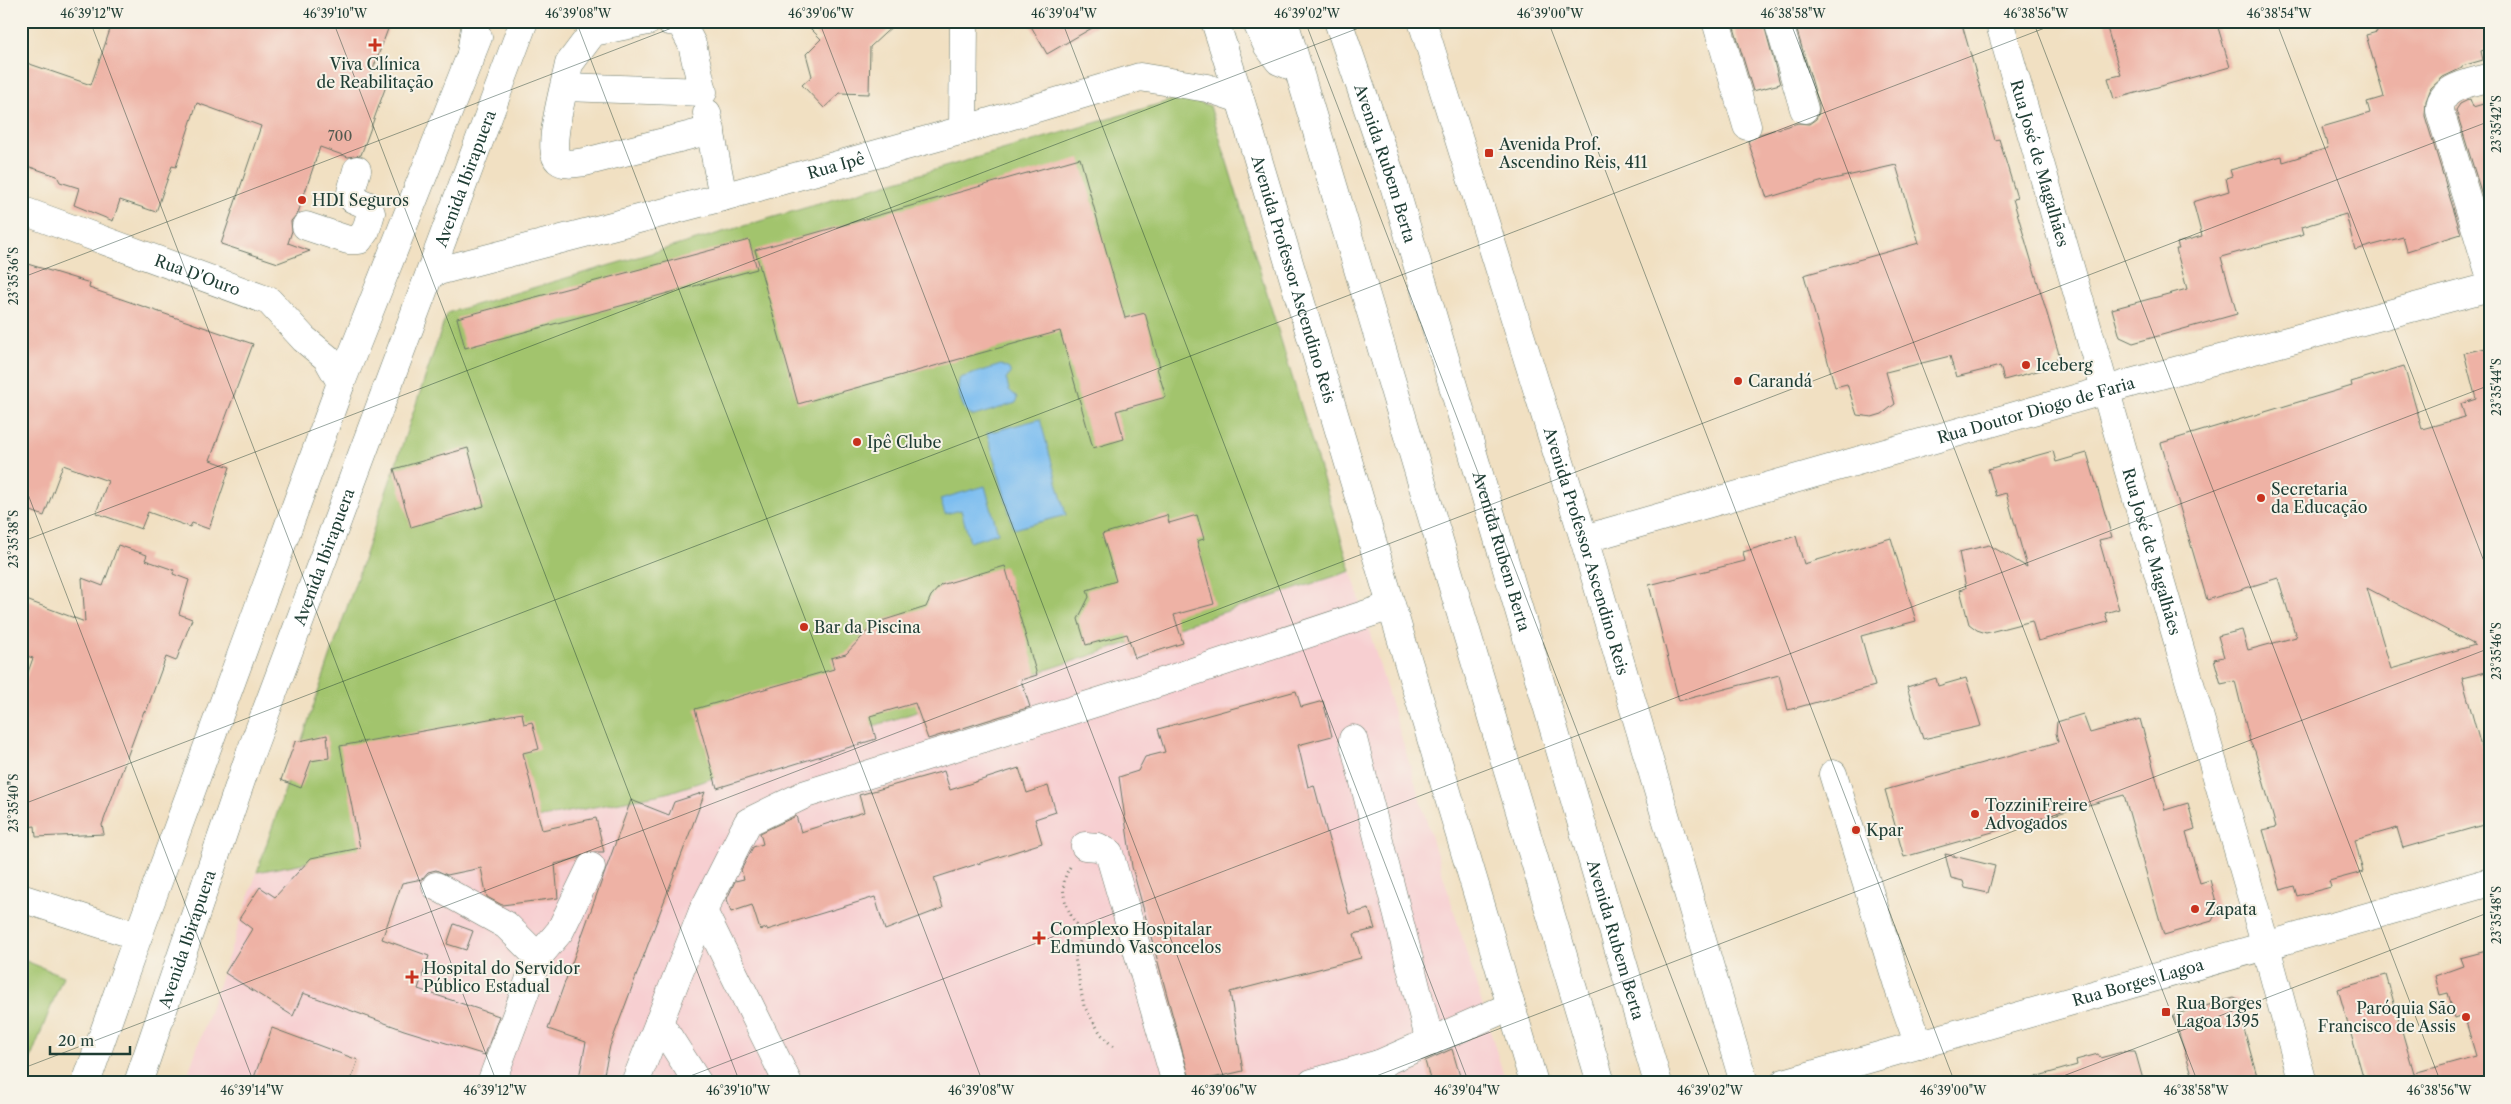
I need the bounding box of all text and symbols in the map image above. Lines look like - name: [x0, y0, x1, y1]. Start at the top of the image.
- text: 46°39'12"W: [60, 6, 125, 21]
- text: 46°39'10"W: [303, 6, 368, 21]
- text: 46°39'08"W: [545, 6, 612, 21]
- text: 46°39'06"W: [788, 6, 855, 21]
- text: 46°39'04"W: [1031, 6, 1098, 21]
- text: 46°39'02"W: [1274, 6, 1341, 21]
- text: 46°39'00"W: [1517, 6, 1584, 21]
- text: 46°38'58"W: [1760, 6, 1826, 21]
- text: 46°38'56"W: [2004, 6, 2069, 21]
- text: 46°38'54"W: [2247, 6, 2312, 21]
- marker: Viva Clínica de Reabilitação: [368, 38, 382, 52]
- place label: Viva Clínica de Reabilitação: [316, 54, 434, 92]
- street label: Rua José de Magalhães: [2006, 77, 2074, 249]
- street label: Avenida Rubem Berta: [1350, 80, 1421, 245]
- text: 23°35'42"S: [2489, 95, 2504, 153]
- street label: Avenida Ibirapuera: [430, 107, 500, 251]
- house number: 700: [328, 127, 352, 145]
- place label: Avenida Prof. Ascendino Reis, 411: [1498, 134, 1648, 172]
- marker: Avenida Prof. Ascendino Reis, 411: [1483, 147, 1495, 159]
- street label: Rua Ipê: [805, 148, 867, 183]
- street label: Avenida Professor Ascendino Reis: [1247, 152, 1340, 406]
- place label: HDI Seguros: [312, 190, 409, 210]
- marker: HDI Seguros: [296, 194, 308, 206]
- text: 23°35'36"S: [6, 247, 21, 305]
- street label: Rua D'Ouro: [152, 250, 243, 300]
- place label: Iceberg: [2036, 355, 2093, 375]
- text: 23°35'44"S: [2489, 358, 2504, 416]
- marker: Iceberg: [2020, 359, 2032, 371]
- place label: Carandá: [1748, 371, 1813, 391]
- street label: Rua Doutor Diogo de Faria: [1935, 372, 2137, 448]
- marker: Carandá: [1732, 375, 1744, 387]
- street label: Avenida Professor Ascendino Reis: [1539, 424, 1633, 677]
- place label: Ipê Clube: [867, 432, 942, 452]
- marker: Ipê Clube: [851, 436, 863, 448]
- street label: Rua José de Magalhães: [2118, 465, 2186, 637]
- street label: Avenida Rubem Berta: [1468, 468, 1535, 634]
- place label: Secretaria da Educação: [2271, 479, 2368, 517]
- street label: Avenida Ibirapuera: [289, 485, 359, 629]
- marker: Secretaria da Educação: [2255, 492, 2267, 504]
- text: 23°35'38"S: [6, 510, 21, 568]
- place label: Bar da Piscina: [814, 617, 921, 637]
- marker: Bar da Piscina: [798, 621, 810, 633]
- text: 23°35'46"S: [2489, 622, 2504, 680]
- text: 23°35'40"S: [6, 774, 21, 832]
- place label: TozziniFreire Advogados: [1984, 795, 2088, 833]
- marker: TozziniFreire Advogados: [1969, 808, 1981, 820]
- place label: Kpar: [1866, 820, 1904, 840]
- marker: Kpar: [1850, 824, 1862, 836]
- street label: Avenida Rubem Berta: [1583, 857, 1649, 1023]
- street label: Avenida Ibirapuera: [154, 867, 220, 1012]
- text: 23°35'48"S: [2489, 886, 2504, 944]
- place label: Zapata: [2205, 899, 2257, 919]
- marker: Zapata: [2189, 903, 2201, 915]
- place label: Complexo Hospitalar Edmundo Vasconcelos: [1050, 919, 1221, 957]
- marker: Complexo Hospitalar Edmundo Vasconcelos: [1032, 931, 1046, 945]
- street label: Rua Borges Lagoa: [2070, 954, 2207, 1010]
- place label: Hospital do Servidor Público Estadual: [423, 958, 580, 996]
- marker: Hospital do Servidor Público Estadual: [405, 970, 419, 984]
- place label: Rua Borges Lagoa 1395: [2176, 993, 2262, 1031]
- place label: Paróquia São Francisco de Assis: [2318, 998, 2456, 1036]
- marker: Rua Borges Lagoa 1395: [2160, 1006, 2172, 1018]
- marker: Paróquia São Francisco de Assis: [2460, 1011, 2472, 1023]
- scale bar: [50, 1024, 130, 1056]
- text: 20 m: [58, 1031, 94, 1050]
- text: 46°39'14"W: [220, 1083, 285, 1098]
- text: 46°39'12"W: [463, 1083, 528, 1098]
- text: 46°39'10"W: [706, 1083, 771, 1098]
- text: 46°39'08"W: [948, 1083, 1015, 1098]
- text: 46°39'06"W: [1191, 1083, 1258, 1098]
- text: 46°39'04"W: [1434, 1083, 1501, 1098]
- text: 46°39'02"W: [1677, 1083, 1744, 1098]
- text: 46°39'00"W: [1920, 1083, 1987, 1098]
- text: 46°38'58"W: [2163, 1083, 2229, 1098]
- text: 46°38'56"W: [2407, 1083, 2472, 1098]

